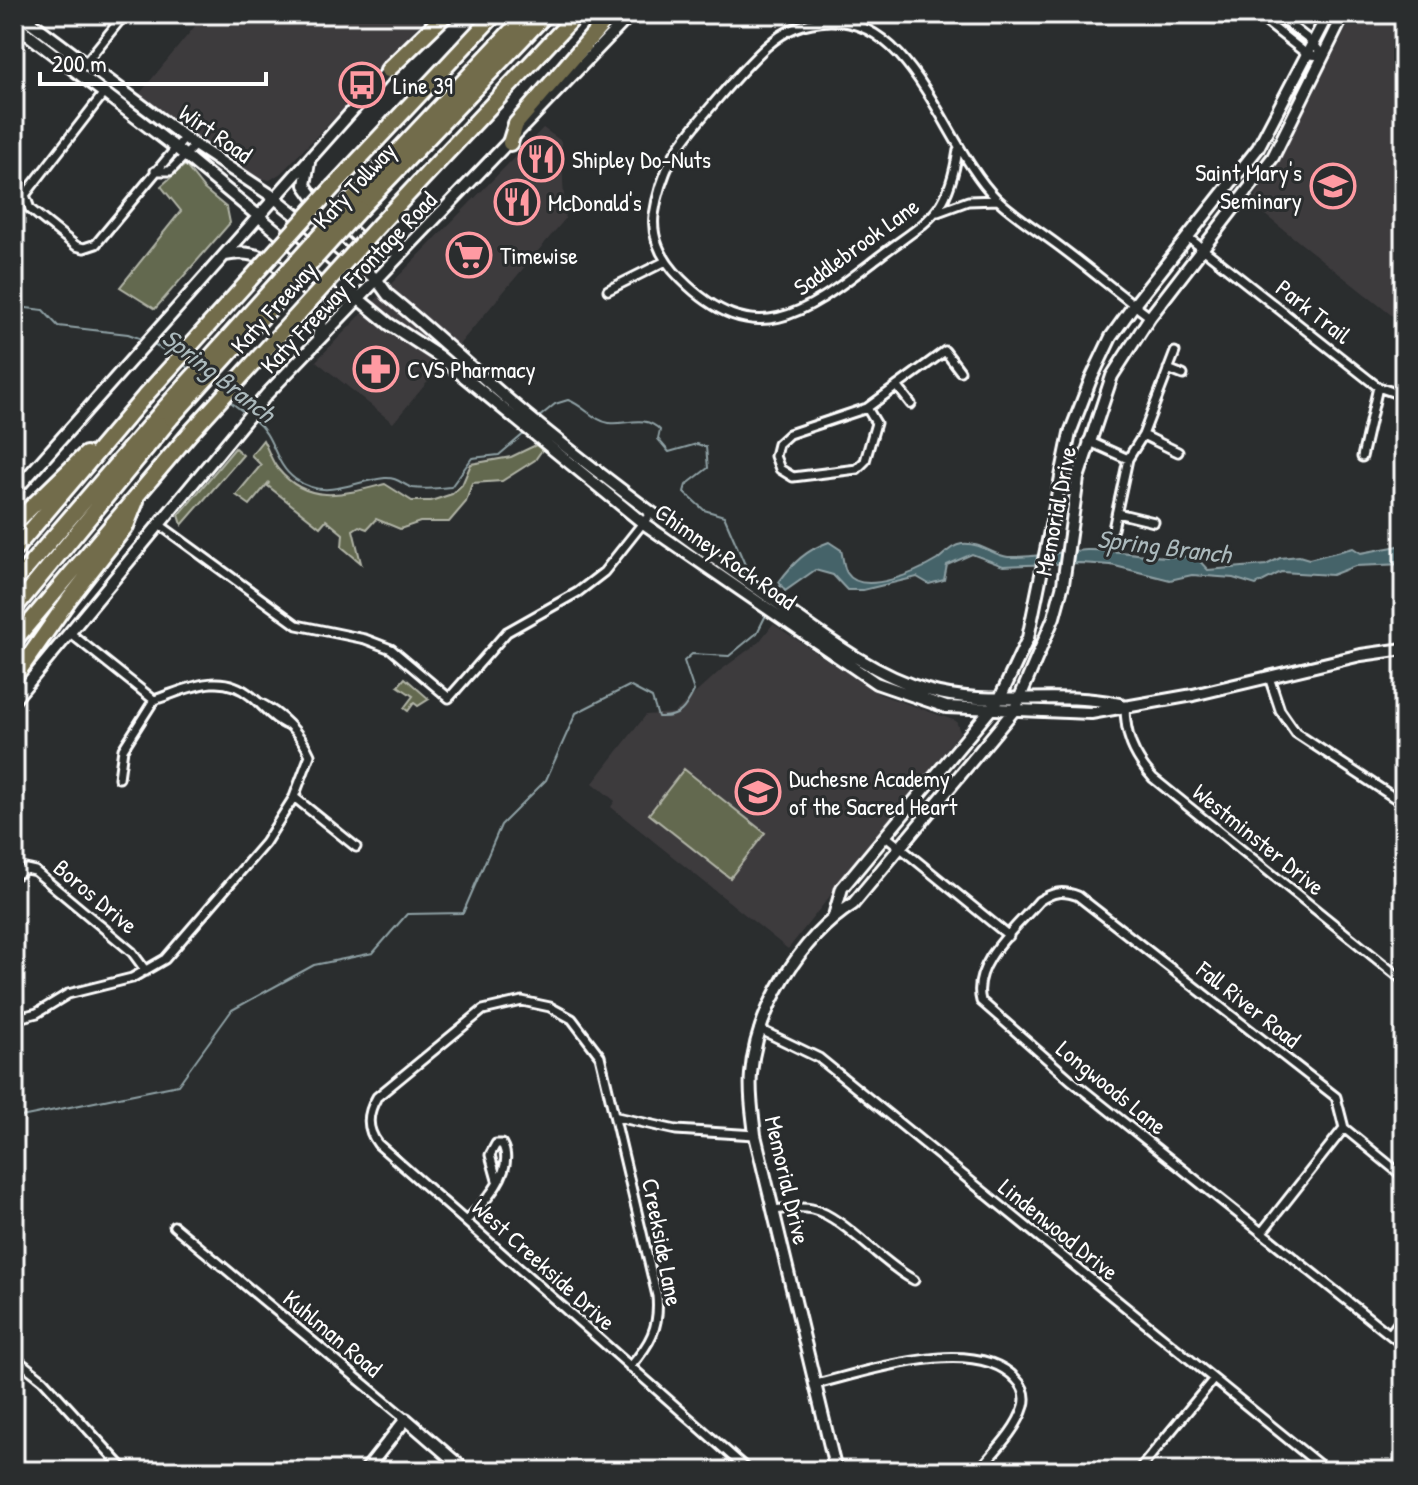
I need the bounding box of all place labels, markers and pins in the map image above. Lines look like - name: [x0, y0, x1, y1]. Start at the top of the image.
- bus stop icon: Line 39: [338, 61, 386, 109]
- place label: Line 39: [393, 69, 453, 101]
- restaurant icon: Shipley Do-Nuts: [517, 135, 565, 183]
- place label: Shipley Do-Nuts: [572, 143, 711, 175]
- place label: Saint Mary's Seminary: [1195, 156, 1302, 216]
- school or university icon: Saint Mary's Seminary: [1309, 162, 1357, 210]
- restaurant icon: McDonald's: [493, 178, 541, 226]
- place label: McDonald's: [548, 186, 642, 218]
- supermarket icon: Timewise: [445, 231, 493, 279]
- place label: Timewise: [500, 239, 578, 271]
- pharmacy icon: CVS Pharmacy: [352, 345, 400, 393]
- place label: CVS Pharmacy: [407, 353, 536, 385]
- place label: Duchesne Academy of the Sacred Heart: [789, 762, 958, 822]
- school or university icon: Duchesne Academy of the Sacred Heart: [734, 768, 782, 816]

